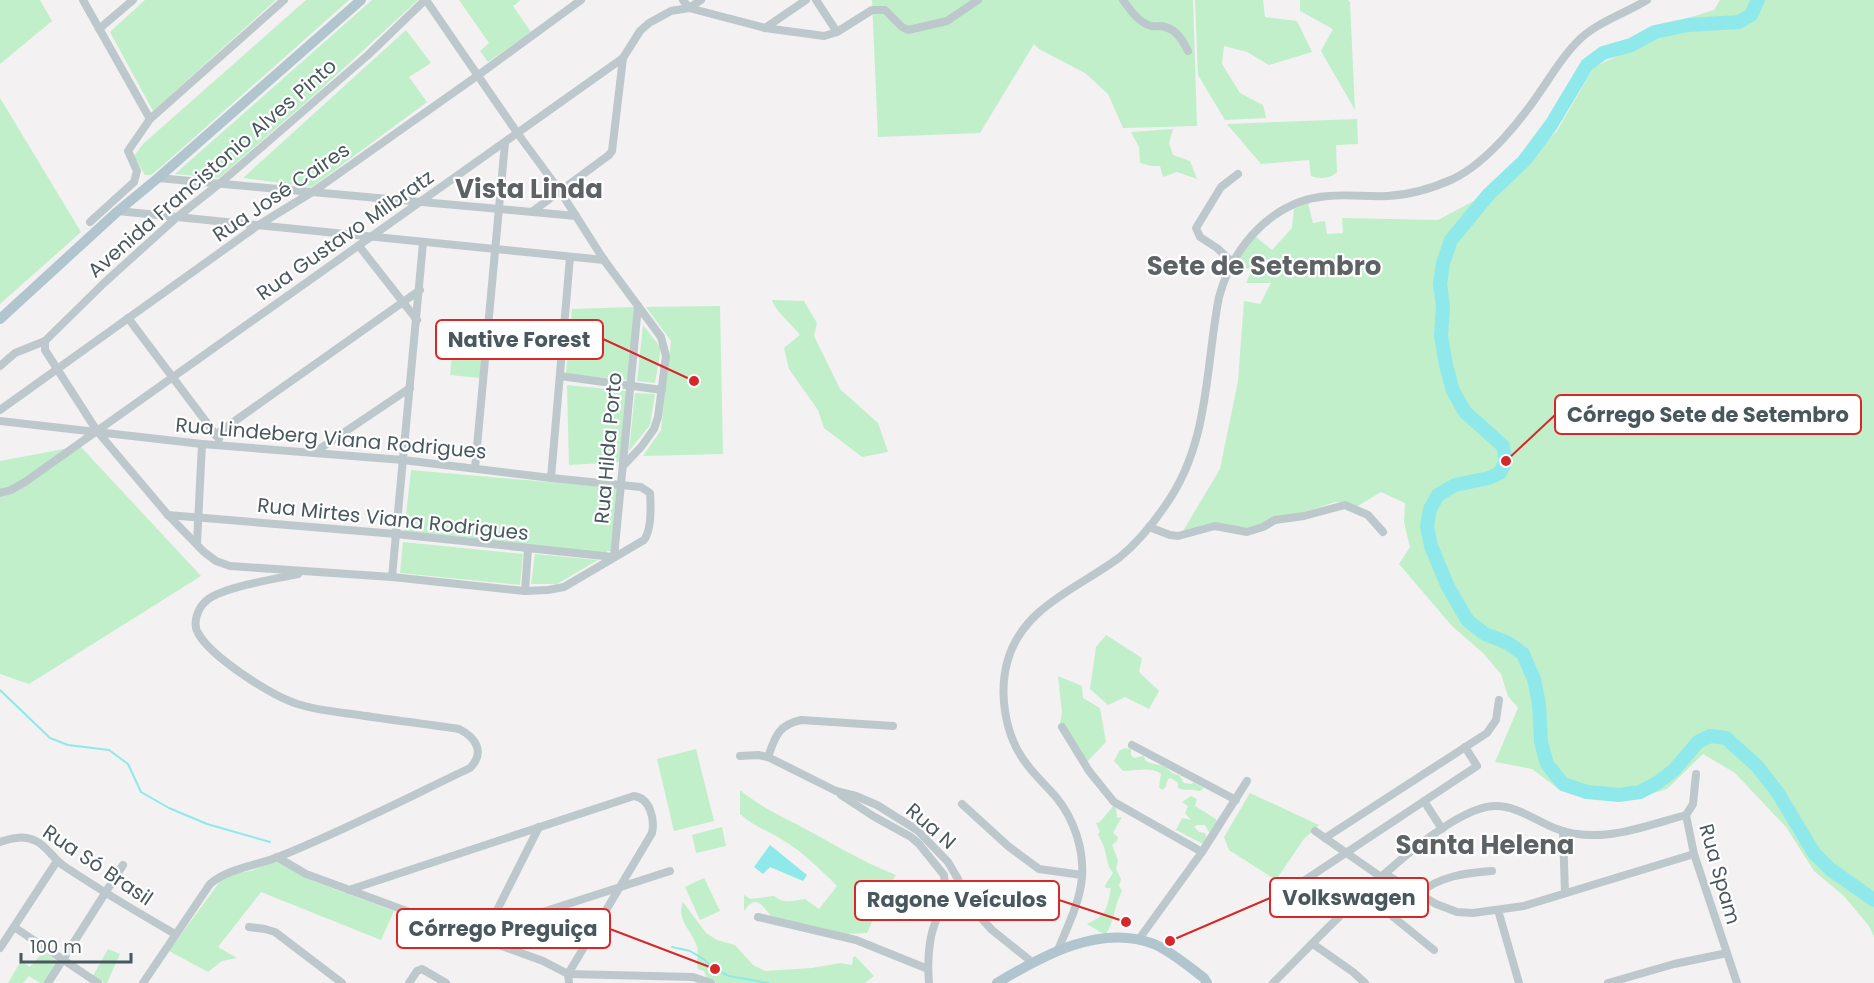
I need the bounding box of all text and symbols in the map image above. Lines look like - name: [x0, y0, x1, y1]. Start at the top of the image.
- street label: Avenida Francistonio Alves Pinto: [81, 52, 343, 284]
- street label: Rua José Caires: [207, 136, 355, 248]
- street label: Rua Gustavo Milbratz: [251, 163, 439, 307]
- district label: Vista Linda: [455, 171, 603, 207]
- district label: Sete de Setembro: [1147, 248, 1381, 284]
- callout: Native Forest: [436, 320, 603, 359]
- text: Native Forest: [448, 325, 590, 354]
- street label: Rua Hilda Porto: [587, 371, 629, 525]
- callout: Córrego Sete de Setembro: [1555, 395, 1861, 434]
- text: Córrego Sete de Setembro: [1567, 400, 1849, 429]
- street label: Rua Lindeberg Viana Rodrigues: [174, 410, 488, 466]
- street label: Rua Mirtes Viana Rodrigues: [256, 491, 530, 547]
- street label: Rua N: [900, 796, 962, 856]
- street label: Rua Só Brasil: [37, 818, 159, 912]
- street label: Rua Spam: [1692, 821, 1748, 927]
- district label: Santa Helena: [1396, 827, 1574, 863]
- callout: Volkswagen: [1270, 878, 1428, 917]
- callout: Ragone Veículos: [855, 881, 1059, 920]
- text: Volkswagen: [1282, 883, 1416, 912]
- text: Ragone Veículos: [867, 885, 1047, 914]
- callout: Córrego Preguiça: [397, 909, 610, 948]
- text: Córrego Preguiça: [409, 914, 597, 943]
- scale bar: [21, 926, 130, 964]
- text: 100 m: [30, 934, 82, 959]

